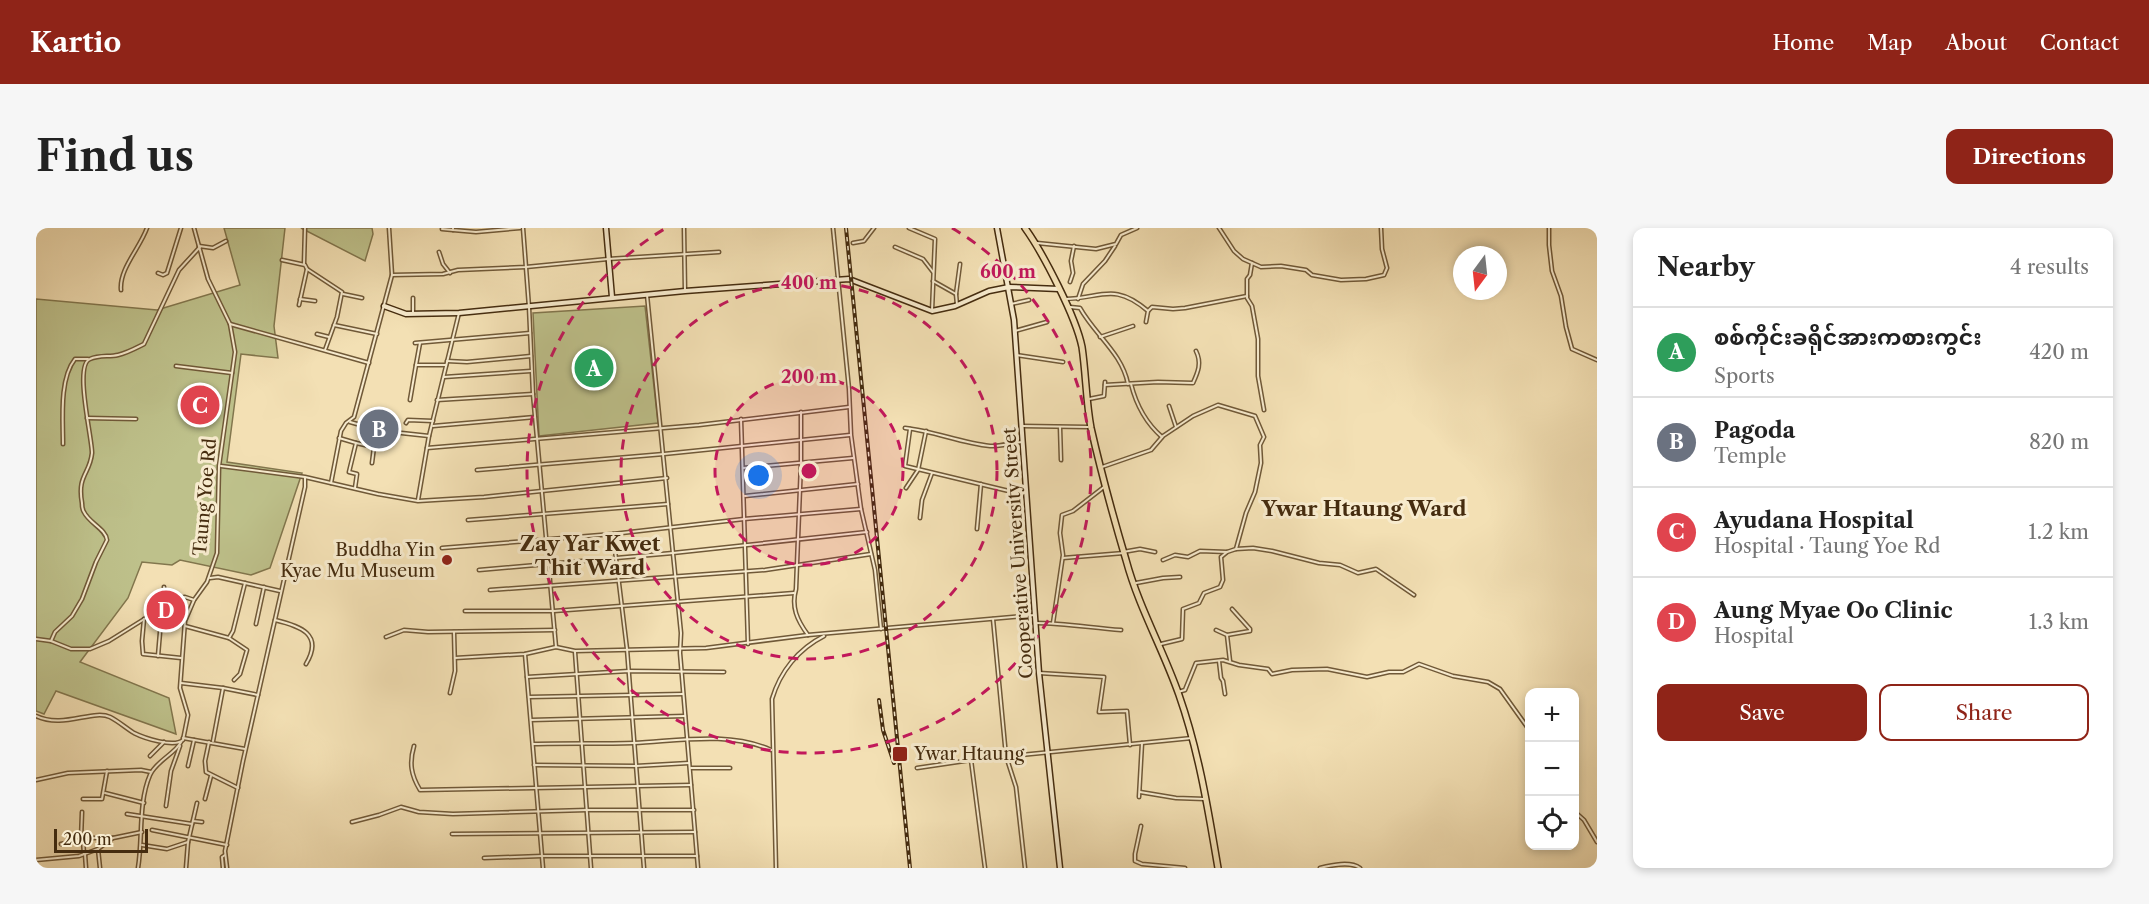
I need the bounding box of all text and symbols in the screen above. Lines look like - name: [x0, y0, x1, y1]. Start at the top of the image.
- text: Kartio: [30, 25, 121, 59]
- text: Home: [1773, 30, 1834, 55]
- text: Map: [1867, 30, 1912, 55]
- text: About: [1945, 30, 2007, 55]
- text: Contact: [2040, 30, 2119, 55]
- button: Directions: [1946, 129, 2113, 184]
- text: Find us: [36, 130, 194, 182]
- north arrow: [1453, 246, 1507, 300]
- text: Nearby: [1657, 251, 1755, 283]
- text: 4 results: [2010, 255, 2089, 279]
- text: 600 m: [980, 261, 1036, 283]
- text: 400 m: [781, 272, 837, 294]
- text: စစ်ကိုင်းခရိုင်အားကစားကွင်း: [1714, 324, 1982, 351]
- text: A: [1669, 340, 1684, 364]
- text: 420 m: [2029, 340, 2089, 364]
- pin: A: [574, 346, 614, 390]
- text: Sports: [1714, 364, 1775, 388]
- text: 200 m: [781, 366, 837, 388]
- pin: C: [180, 382, 220, 428]
- pin: B: [360, 406, 398, 452]
- text: Pagoda: [1714, 417, 1795, 444]
- street label: Cooperative University Street: [998, 426, 1038, 679]
- text: B: [1669, 430, 1684, 454]
- text: 820 m: [2029, 430, 2089, 454]
- street label: Taung Yoe Rd: [189, 437, 221, 557]
- text: Temple: [1714, 444, 1786, 468]
- your location: [744, 461, 773, 490]
- centre of rings: [799, 461, 819, 481]
- district label: Ywar Htaung Ward: [1261, 496, 1466, 521]
- text: Ayudana Hospital: [1714, 507, 1914, 534]
- text: C: [1668, 520, 1685, 544]
- text: 1.2 km: [2028, 520, 2089, 544]
- district label: Zay Yar Kwet Thit Ward: [520, 531, 661, 580]
- text: Hospital · Taung Yoe Rd: [1714, 534, 1940, 558]
- place label: Buddha Yin Kyae Mu Museum: [280, 539, 435, 582]
- marker: Buddha Yin Kyae Mu Museum: [440, 553, 454, 567]
- pin: D: [146, 588, 186, 632]
- text: Aung Myae Oo Clinic: [1714, 597, 1953, 624]
- text: D: [1668, 610, 1685, 634]
- text: 1.3 km: [2029, 610, 2089, 634]
- text: Hospital: [1714, 624, 1794, 648]
- button: Save: [1657, 684, 1867, 741]
- button: Share: [1879, 684, 2089, 741]
- map controls: [1525, 688, 1579, 850]
- button: +: [1525, 688, 1579, 742]
- button: −: [1525, 742, 1579, 796]
- place label: Ywar Htaung: [913, 743, 1025, 765]
- marker: Ywar Htaung: [891, 745, 909, 763]
- button: locate: [1525, 796, 1579, 850]
- scale bar: [54, 826, 148, 854]
- text: 200 m: [63, 829, 112, 849]

